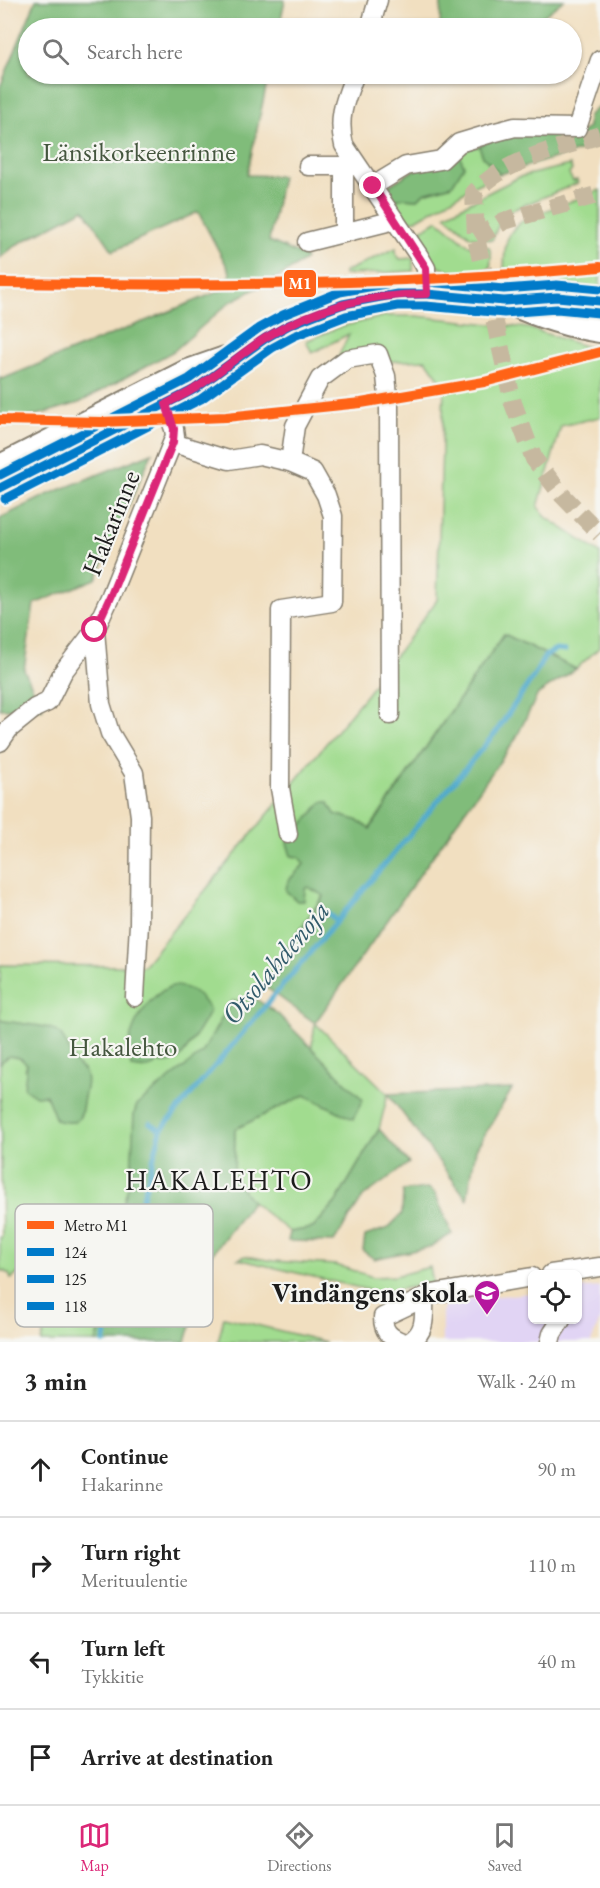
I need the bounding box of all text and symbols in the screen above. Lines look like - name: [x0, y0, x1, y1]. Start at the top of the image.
- search box: [18, 18, 582, 84]
- icon: search: [39, 35, 72, 68]
- text: Search here: [87, 37, 182, 66]
- park label: Länsikorkeenrinne: [42, 134, 236, 169]
- route end: [359, 172, 385, 198]
- line badge: M1: [283, 269, 317, 298]
- text: M1: [288, 273, 312, 294]
- street label: Hakarinne: [74, 465, 148, 581]
- route start: [81, 616, 107, 642]
- water label: Otsolahdenoja: [213, 893, 337, 1031]
- park label: Hakalehto: [69, 1029, 177, 1064]
- district label: HAKALEHTO: [125, 1162, 313, 1198]
- legend: [15, 1204, 213, 1327]
- text: Metro M1: [64, 1215, 128, 1236]
- text: 124: [64, 1242, 87, 1263]
- text: 125: [64, 1269, 87, 1290]
- map controls: [528, 1270, 582, 1324]
- button: locate: [528, 1270, 582, 1324]
- place label: Vindängens skola: [272, 1275, 468, 1310]
- school or university icon: Vindängens skola: [472, 1278, 502, 1316]
- text: 118: [64, 1296, 87, 1317]
- text: 3 min: [24, 1364, 87, 1398]
- text: Walk · 240 m: [477, 1368, 576, 1394]
- text: Continue: [81, 1442, 168, 1471]
- icon: ahead: [24, 1453, 57, 1486]
- text: 90 m: [537, 1456, 576, 1482]
- text: Hakarinne: [81, 1471, 163, 1497]
- text: Turn right: [81, 1538, 180, 1567]
- icon: right: [24, 1549, 57, 1582]
- text: 110 m: [528, 1552, 576, 1578]
- text: Merituulentie: [81, 1567, 188, 1593]
- text: Turn left: [81, 1634, 165, 1663]
- icon: left: [24, 1645, 57, 1678]
- text: 40 m: [537, 1648, 576, 1674]
- text: Tykkitie: [81, 1663, 144, 1689]
- icon: arrive: [24, 1741, 57, 1774]
- text: Arrive at destination: [81, 1743, 273, 1772]
- tab: Map: [78, 1819, 111, 1876]
- tab: Directions: [267, 1819, 332, 1876]
- tab: Saved: [488, 1819, 522, 1876]

